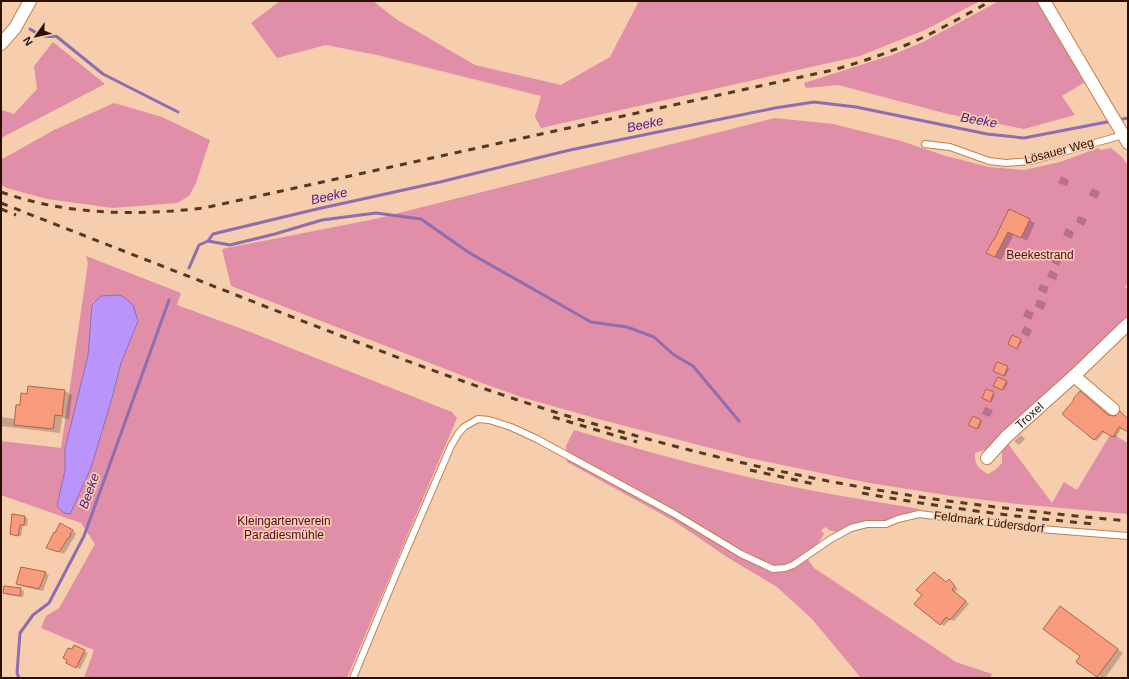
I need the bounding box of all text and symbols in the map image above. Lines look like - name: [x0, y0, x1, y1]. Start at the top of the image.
- north arrow: [16, 16, 56, 56]
- text: N: [20, 35, 35, 48]
- water label: Beeke: [960, 109, 998, 131]
- water label: Beeke: [625, 113, 665, 135]
- street label: Lösauer Weg: [1023, 135, 1095, 167]
- water label: Beeke: [309, 185, 349, 207]
- park label: Beekestrand: [1006, 248, 1074, 262]
- street label: Troxel: [1013, 400, 1047, 432]
- water label: Beeke: [76, 471, 102, 511]
- street label: Feldmark Lüdersdorf: [933, 508, 1045, 536]
- park label: Kleingartenverein Paradiesmühle: [237, 514, 331, 542]

